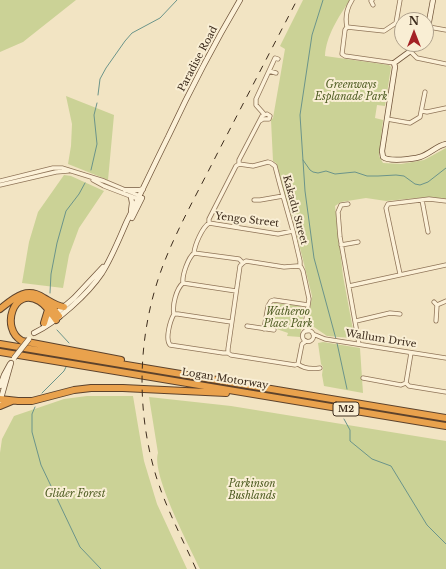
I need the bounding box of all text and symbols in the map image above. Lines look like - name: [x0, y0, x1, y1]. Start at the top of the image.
- north arrow: [394, 12, 434, 52]
- text: N: [409, 14, 419, 28]
- street label: Paradise Road: [176, 24, 220, 94]
- park label: Greenways Esplanade Park: [315, 79, 387, 102]
- street label: Kakadu Street: [280, 174, 310, 246]
- street label: Yengo Street: [214, 210, 280, 230]
- park label: Watheroo Place Park: [264, 306, 312, 330]
- street label: Wallum Drive: [345, 327, 417, 351]
- street label: Logan Motorway: [181, 366, 269, 392]
- road number: M2: [333, 402, 359, 416]
- park label: Parkinson Bushlands: [228, 478, 276, 502]
- park label: Glider Forest: [45, 488, 105, 500]

